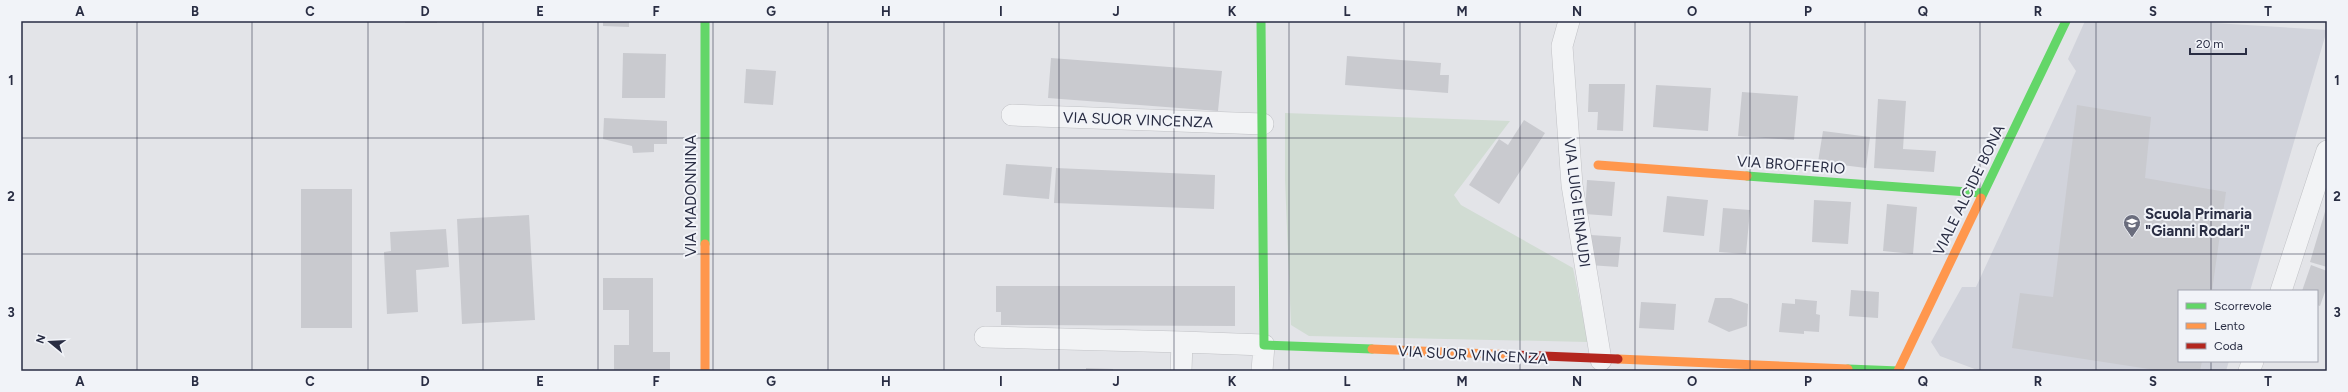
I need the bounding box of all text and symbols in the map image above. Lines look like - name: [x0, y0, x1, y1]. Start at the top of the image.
- text: A: [75, 4, 85, 19]
- text: B: [191, 4, 199, 19]
- text: C: [305, 4, 315, 19]
- text: D: [420, 4, 430, 19]
- text: E: [536, 4, 544, 19]
- text: F: [652, 4, 660, 19]
- text: G: [766, 4, 776, 19]
- text: H: [881, 4, 891, 19]
- text: I: [999, 4, 1003, 19]
- text: J: [1112, 4, 1120, 19]
- text: K: [1228, 4, 1237, 19]
- text: L: [1344, 4, 1351, 19]
- text: M: [1456, 4, 1468, 19]
- text: N: [1572, 4, 1582, 19]
- text: O: [1687, 4, 1697, 19]
- text: P: [1804, 4, 1812, 19]
- text: Q: [1918, 4, 1928, 19]
- text: R: [2034, 4, 2043, 19]
- text: S: [2149, 4, 2157, 19]
- text: T: [2264, 4, 2272, 19]
- scale bar: [2190, 30, 2246, 56]
- text: 20 m: [2196, 37, 2224, 51]
- text: 1: [8, 73, 14, 88]
- text: 1: [2334, 73, 2340, 88]
- street label: VIA SUOR VINCENZA: [1063, 108, 1213, 132]
- street label: VIALE ALCIDE BONA: [1929, 122, 2009, 258]
- street label: VIA MADONNINA: [682, 135, 700, 257]
- street label: VIA LUIGI EINAUDI: [1560, 138, 1594, 268]
- street label: VIA BROFFERIO: [1736, 152, 1846, 178]
- text: 2: [7, 189, 15, 204]
- text: 2: [2333, 189, 2341, 204]
- place label: Scuola Primaria "Gianni Rodari": [2145, 205, 2252, 240]
- school or university icon: Scuola Primaria "Gianni Rodari": [2122, 213, 2142, 238]
- legend: [2178, 290, 2318, 362]
- text: Scorrevole: [2214, 299, 2272, 313]
- text: 3: [7, 305, 15, 320]
- text: 3: [2333, 305, 2341, 320]
- text: Lento: [2214, 319, 2245, 333]
- north arrow: [30, 322, 70, 362]
- text: N: [33, 333, 48, 345]
- text: Coda: [2214, 339, 2243, 353]
- street label: VIA SUOR VINCENZA: [1398, 342, 1548, 368]
- text: A: [75, 374, 85, 389]
- text: B: [191, 374, 199, 389]
- text: C: [305, 374, 315, 389]
- text: D: [420, 374, 430, 389]
- text: E: [536, 374, 544, 389]
- text: F: [652, 374, 660, 389]
- text: G: [766, 374, 776, 389]
- text: H: [881, 374, 891, 389]
- text: I: [999, 374, 1003, 389]
- text: J: [1112, 374, 1120, 389]
- text: K: [1228, 374, 1237, 389]
- text: L: [1344, 374, 1351, 389]
- text: M: [1456, 374, 1468, 389]
- text: N: [1572, 374, 1582, 389]
- text: O: [1687, 374, 1697, 389]
- text: P: [1804, 374, 1812, 389]
- text: Q: [1918, 374, 1928, 389]
- text: R: [2034, 374, 2043, 389]
- text: S: [2149, 374, 2157, 389]
- text: T: [2264, 374, 2272, 389]

